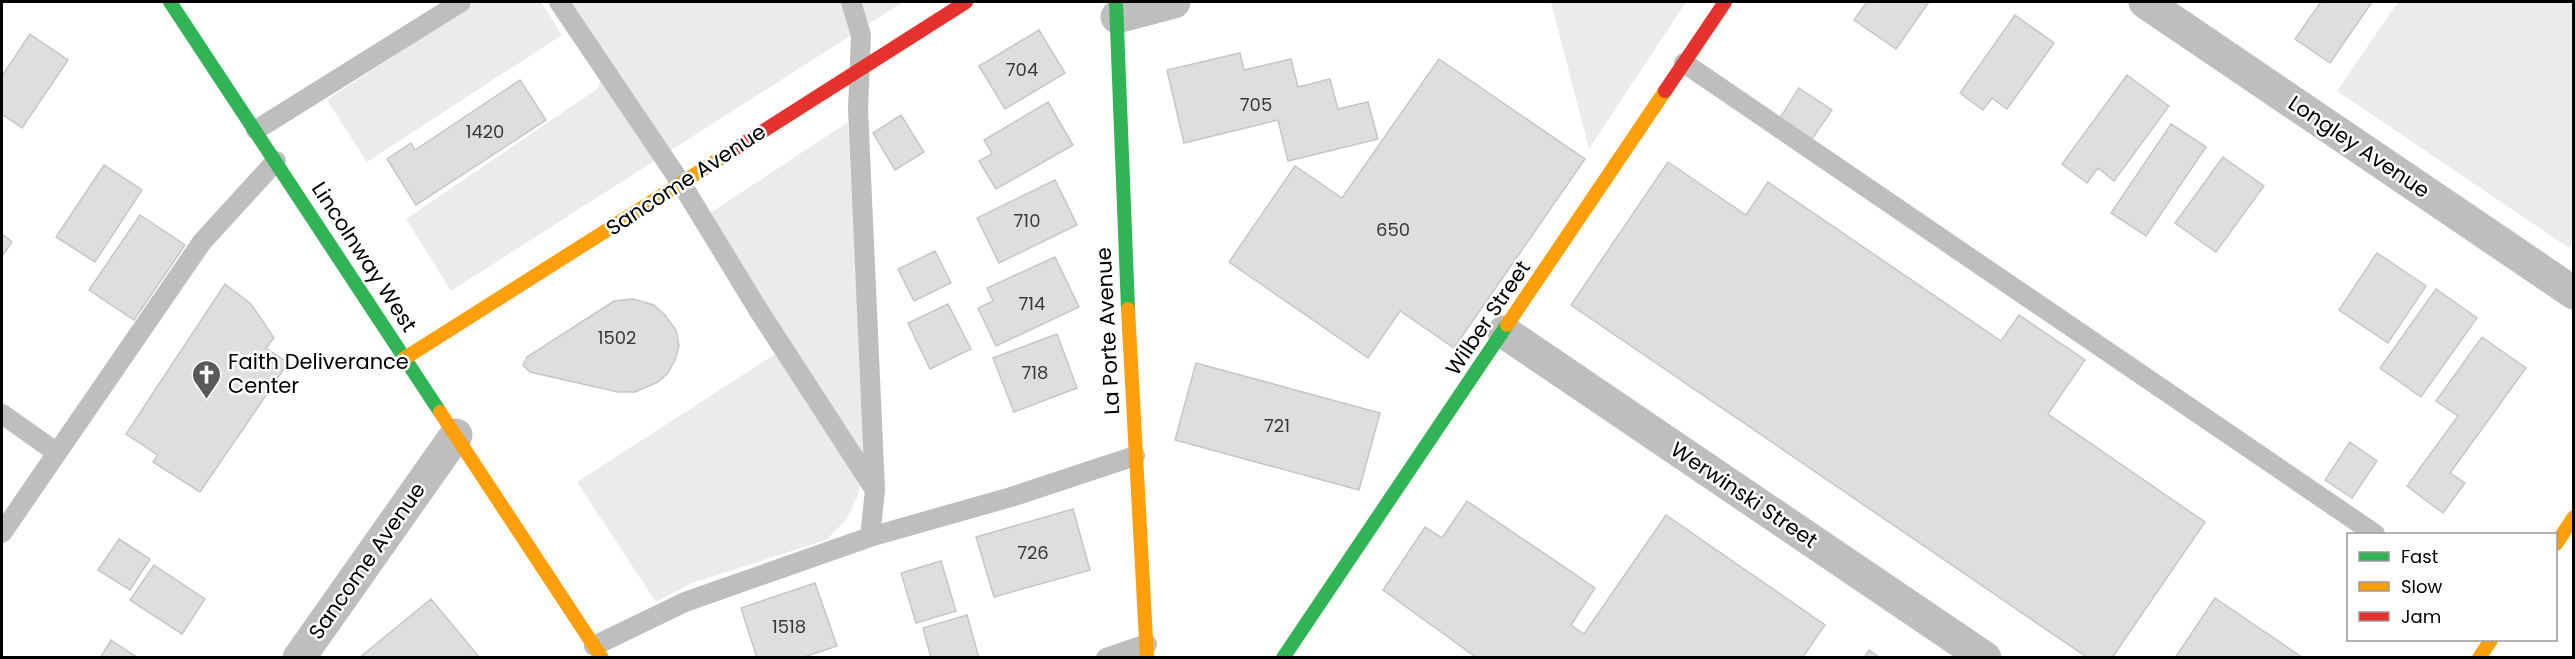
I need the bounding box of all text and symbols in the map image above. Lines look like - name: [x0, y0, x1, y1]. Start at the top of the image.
- house number: 704: [1006, 57, 1038, 82]
- street label: Longley Avenue: [2283, 89, 2436, 205]
- house number: 705: [1240, 92, 1272, 117]
- street label: Sancome Avenue: [600, 117, 771, 242]
- house number: 1420: [466, 119, 504, 144]
- street label: Lincolnway West: [305, 176, 424, 337]
- house number: 710: [1014, 208, 1040, 233]
- house number: 650: [1376, 217, 1410, 242]
- street label: La Porte Avenue: [1089, 247, 1126, 415]
- street label: Wilber Street: [1438, 254, 1537, 381]
- house number: 714: [1019, 291, 1045, 316]
- house number: 1502: [598, 325, 636, 350]
- place label: Faith Deliverance Center: [228, 347, 409, 400]
- church icon: Faith Deliverance Center: [191, 358, 223, 400]
- house number: 718: [1022, 360, 1048, 385]
- house number: 721: [1264, 413, 1290, 438]
- street label: Werwinski Street: [1665, 435, 1823, 554]
- street label: Sancome Avenue: [302, 477, 432, 645]
- legend: [2347, 533, 2557, 641]
- house number: 726: [1017, 540, 1049, 565]
- text: Fast: [2401, 544, 2438, 569]
- text: Slow: [2401, 574, 2443, 599]
- text: Jam: [2401, 604, 2441, 629]
- house number: 1518: [772, 614, 806, 639]

